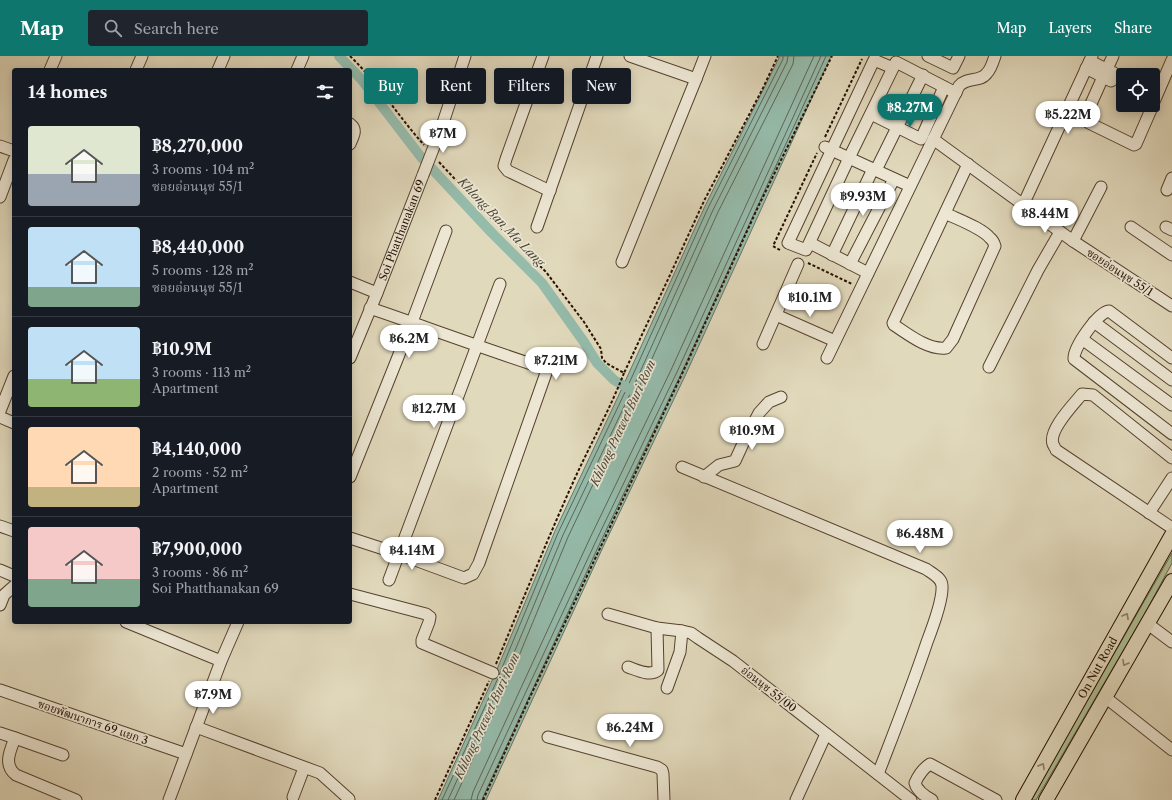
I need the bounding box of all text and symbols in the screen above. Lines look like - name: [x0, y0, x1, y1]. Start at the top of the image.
- search box: [88, 10, 368, 46]
- text: Map: [20, 17, 64, 40]
- icon: search: [102, 17, 124, 39]
- text: Search here: [134, 19, 219, 38]
- text: Map: [996, 19, 1026, 37]
- text: Layers: [1048, 19, 1092, 37]
- text: Share: [1114, 19, 1152, 37]
- chip: Buy: [364, 68, 418, 104]
- chip: Rent: [426, 68, 486, 104]
- chip: Filters: [494, 68, 564, 104]
- chip: New: [572, 68, 631, 104]
- map controls: [1116, 68, 1160, 112]
- button: locate: [1116, 68, 1160, 112]
- icon: filters: [314, 81, 336, 103]
- text: 14 homes: [28, 82, 107, 102]
- pin: ฿8.27M: [877, 94, 943, 128]
- text: ฿8.27M: [886, 99, 934, 115]
- pin: ฿5.22M: [1035, 101, 1101, 135]
- text: ฿5.22M: [1044, 106, 1092, 122]
- pin: ฿7M: [424, 120, 462, 154]
- text: ฿7M: [429, 125, 457, 141]
- text: ฿8,270,000: [152, 136, 243, 156]
- icon: home: [60, 142, 108, 190]
- text: 3 rooms · 104 m²: [152, 161, 254, 177]
- water label: Khlong Ban Ma Lang: [454, 173, 549, 271]
- street label: Soi Phatthanakan 69: [376, 177, 428, 283]
- text: ซอยอ่อนนุช 55/1: [152, 178, 243, 194]
- pin: ฿9.93M: [830, 183, 896, 217]
- text: ฿9.93M: [840, 188, 886, 204]
- pin: ฿8.44M: [1012, 200, 1078, 234]
- text: ฿8.44M: [1021, 205, 1069, 221]
- text: ฿8,440,000: [152, 237, 244, 257]
- icon: home: [60, 243, 108, 291]
- street label: ซอยอ่อนนุช 55/1: [1083, 245, 1156, 300]
- text: 5 rooms · 128 m²: [152, 262, 254, 278]
- text: ซอยอ่อนนุช 55/1: [152, 279, 243, 295]
- pin: ฿10.1M: [777, 284, 843, 318]
- text: ฿10.1M: [788, 289, 832, 305]
- pin: ฿6.2M: [381, 325, 437, 359]
- text: ฿6.2M: [389, 330, 429, 346]
- text: ฿10.9M: [152, 339, 212, 359]
- icon: home: [60, 343, 108, 391]
- pin: ฿7.21M: [523, 347, 589, 381]
- text: ฿7.21M: [534, 352, 578, 368]
- water label: Khlong Prawet Buri Rom: [586, 357, 658, 489]
- text: 3 rooms · 113 m²: [152, 364, 251, 380]
- text: Apartment: [152, 380, 219, 396]
- pin: ฿12.7M: [401, 395, 467, 429]
- text: ฿12.7M: [412, 400, 456, 416]
- pin: ฿10.9M: [719, 417, 785, 451]
- text: ฿10.9M: [729, 422, 775, 438]
- text: ฿4,140,000: [152, 439, 242, 459]
- icon: home: [60, 443, 108, 491]
- text: 2 rooms · 52 m²: [152, 464, 248, 480]
- text: Apartment: [152, 480, 219, 496]
- pin: ฿6.48M: [887, 520, 953, 554]
- text: ฿6.48M: [896, 525, 944, 541]
- pin: ฿4.14M: [379, 537, 445, 571]
- text: ฿7,900,000: [152, 539, 242, 559]
- text: ฿4.14M: [389, 542, 435, 558]
- icon: home: [60, 543, 108, 591]
- text: 3 rooms · 86 m²: [152, 564, 248, 580]
- text: Soi Phatthanakan 69: [152, 580, 279, 596]
- one-way arrow: [1122, 613, 1129, 620]
- street label: On Nut Road: [1075, 634, 1121, 701]
- water label: Khlong Prawet Buri Rom: [450, 650, 522, 782]
- one-way arrow: [1122, 659, 1129, 666]
- street label: อ่อนนุช 55/00: [738, 663, 799, 716]
- pin: ฿7.9M: [185, 681, 241, 715]
- text: ฿7.9M: [194, 686, 232, 702]
- street label: ซอยพัฒนาการ 69 แยก 3: [36, 697, 150, 747]
- pin: ฿6.24M: [597, 714, 663, 748]
- text: ฿6.24M: [606, 719, 654, 735]
- one-way arrow: [1037, 763, 1045, 770]

